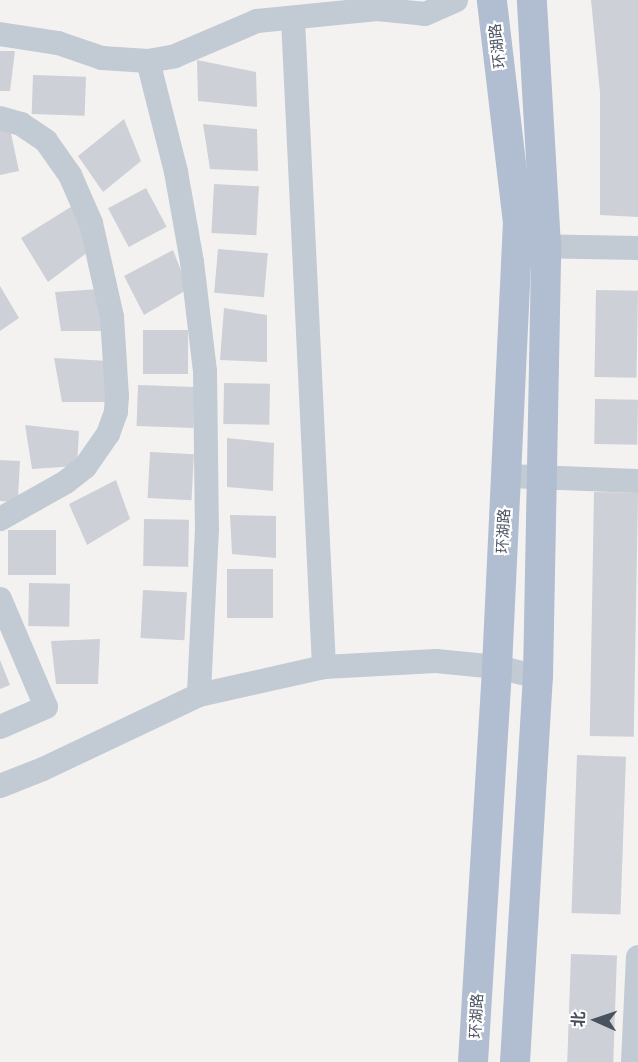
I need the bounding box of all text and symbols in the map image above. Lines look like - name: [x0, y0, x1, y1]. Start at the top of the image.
- street label: 环湖路: [485, 23, 509, 69]
- street label: 环湖路: [493, 508, 513, 554]
- north arrow: [566, 990, 626, 1050]
- street label: 环湖路: [466, 993, 486, 1039]
- text: 北: [568, 1011, 588, 1028]

